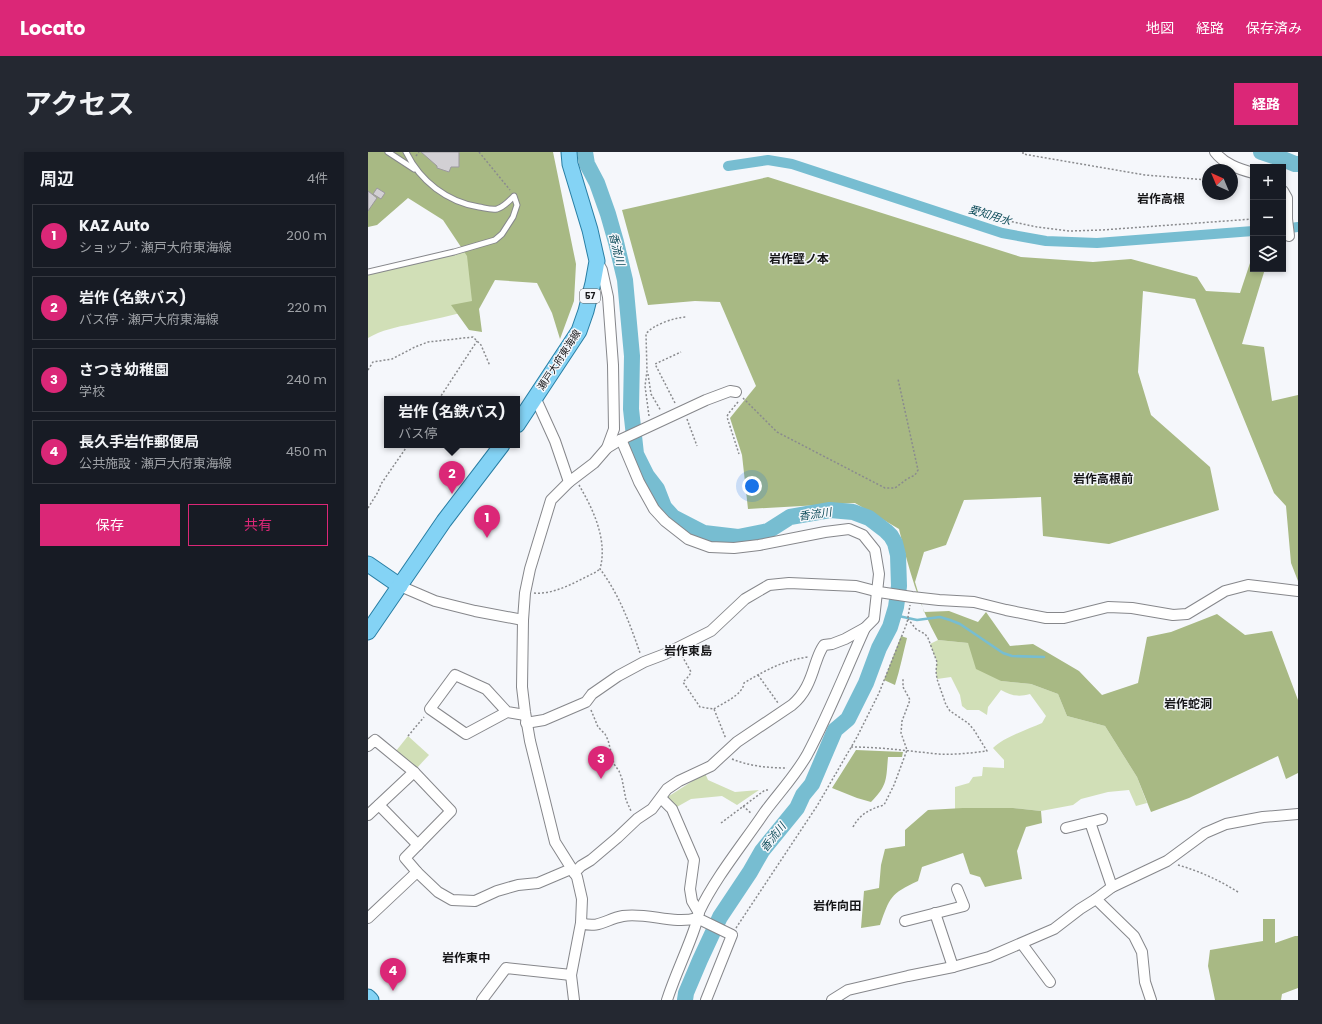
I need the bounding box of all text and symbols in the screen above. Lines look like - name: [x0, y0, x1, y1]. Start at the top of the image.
- text: Locato: [20, 15, 85, 42]
- text: 地図: [1146, 18, 1174, 38]
- text: 経路: [1196, 18, 1224, 38]
- text: 保存済み: [1246, 18, 1302, 38]
- button: 経路: [1234, 83, 1298, 125]
- text: アクセス: [24, 85, 135, 124]
- north arrow: [1202, 164, 1238, 200]
- map controls: [1250, 164, 1286, 272]
- button: +: [1250, 164, 1286, 200]
- text: 周辺: [40, 167, 74, 191]
- text: 4件: [307, 169, 328, 188]
- district label: 岩作高根: [1137, 190, 1185, 207]
- button: −: [1250, 200, 1286, 236]
- water label: 愛知用水: [967, 201, 1014, 229]
- text: KAZ Auto: [79, 215, 149, 236]
- text: 1: [52, 226, 56, 245]
- text: 200 m: [286, 226, 327, 245]
- water label: 香流川: [605, 231, 629, 268]
- button: layers: [1250, 236, 1286, 272]
- text: ショップ · 瀬戸大府東海線: [79, 238, 232, 257]
- district label: 岩作壁ノ本: [769, 250, 829, 267]
- text: 岩作 (名鉄バス): [79, 287, 187, 308]
- road number: 57: [580, 289, 600, 303]
- text: 2: [50, 298, 58, 317]
- text: 220 m: [287, 298, 327, 317]
- text: バス停 · 瀬戸大府東海線: [79, 310, 219, 329]
- street label: 瀬戸大府東海線: [534, 327, 584, 393]
- text: さつき幼稚園: [79, 359, 169, 380]
- text: 3: [50, 370, 58, 389]
- text: 240 m: [286, 370, 327, 389]
- text: 学校: [79, 382, 105, 401]
- popup: [384, 396, 520, 448]
- text: 岩作 (名鉄バス): [398, 401, 506, 422]
- text: バス停: [398, 424, 437, 443]
- text: 長久手岩作郵便局: [79, 431, 199, 452]
- text: 4: [50, 442, 58, 461]
- text: 450 m: [286, 442, 327, 461]
- text: 公共施設 · 瀬戸大府東海線: [79, 454, 232, 473]
- pin: 2: [439, 461, 465, 494]
- district label: 岩作高根前: [1073, 470, 1133, 487]
- your location: [742, 476, 762, 496]
- button: 保存: [40, 504, 180, 546]
- button: 共有: [188, 504, 328, 546]
- water label: 香流川: [798, 504, 833, 524]
- pin: 1: [474, 505, 500, 538]
- district label: 岩作東島: [664, 642, 712, 659]
- district label: 岩作蛇洞: [1164, 695, 1212, 712]
- pin: 3: [588, 746, 614, 779]
- water label: 香流川: [757, 818, 790, 855]
- district label: 岩作向田: [813, 897, 861, 914]
- district label: 岩作東中: [442, 949, 490, 966]
- pin: 4: [380, 958, 406, 991]

